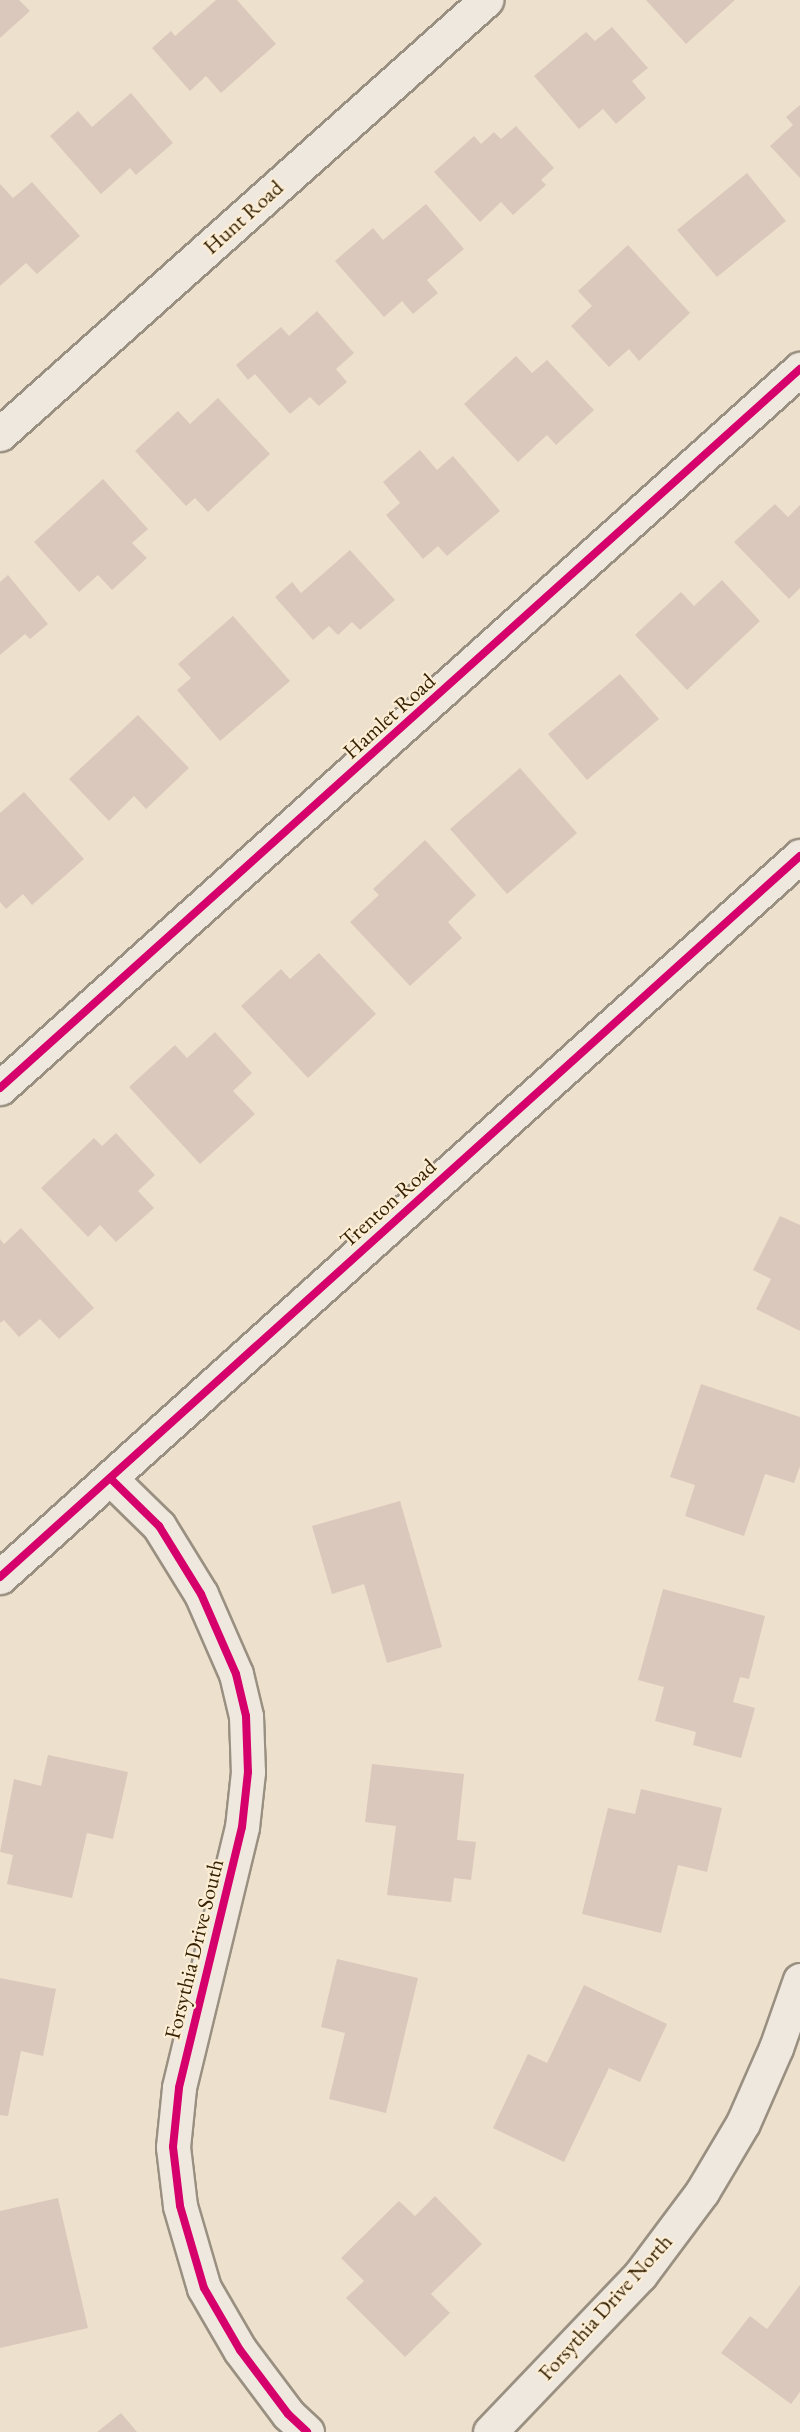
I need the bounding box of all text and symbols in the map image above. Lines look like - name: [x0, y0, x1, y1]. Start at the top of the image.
- street label: Hunt Road: [198, 174, 288, 260]
- street label: Hamlet Road: [337, 668, 441, 764]
- street label: Trenton Road: [335, 1153, 441, 1253]
- street label: Forsythia Drive South: [159, 1856, 229, 2042]
- street label: Forsythia Drive North: [532, 2229, 678, 2385]

